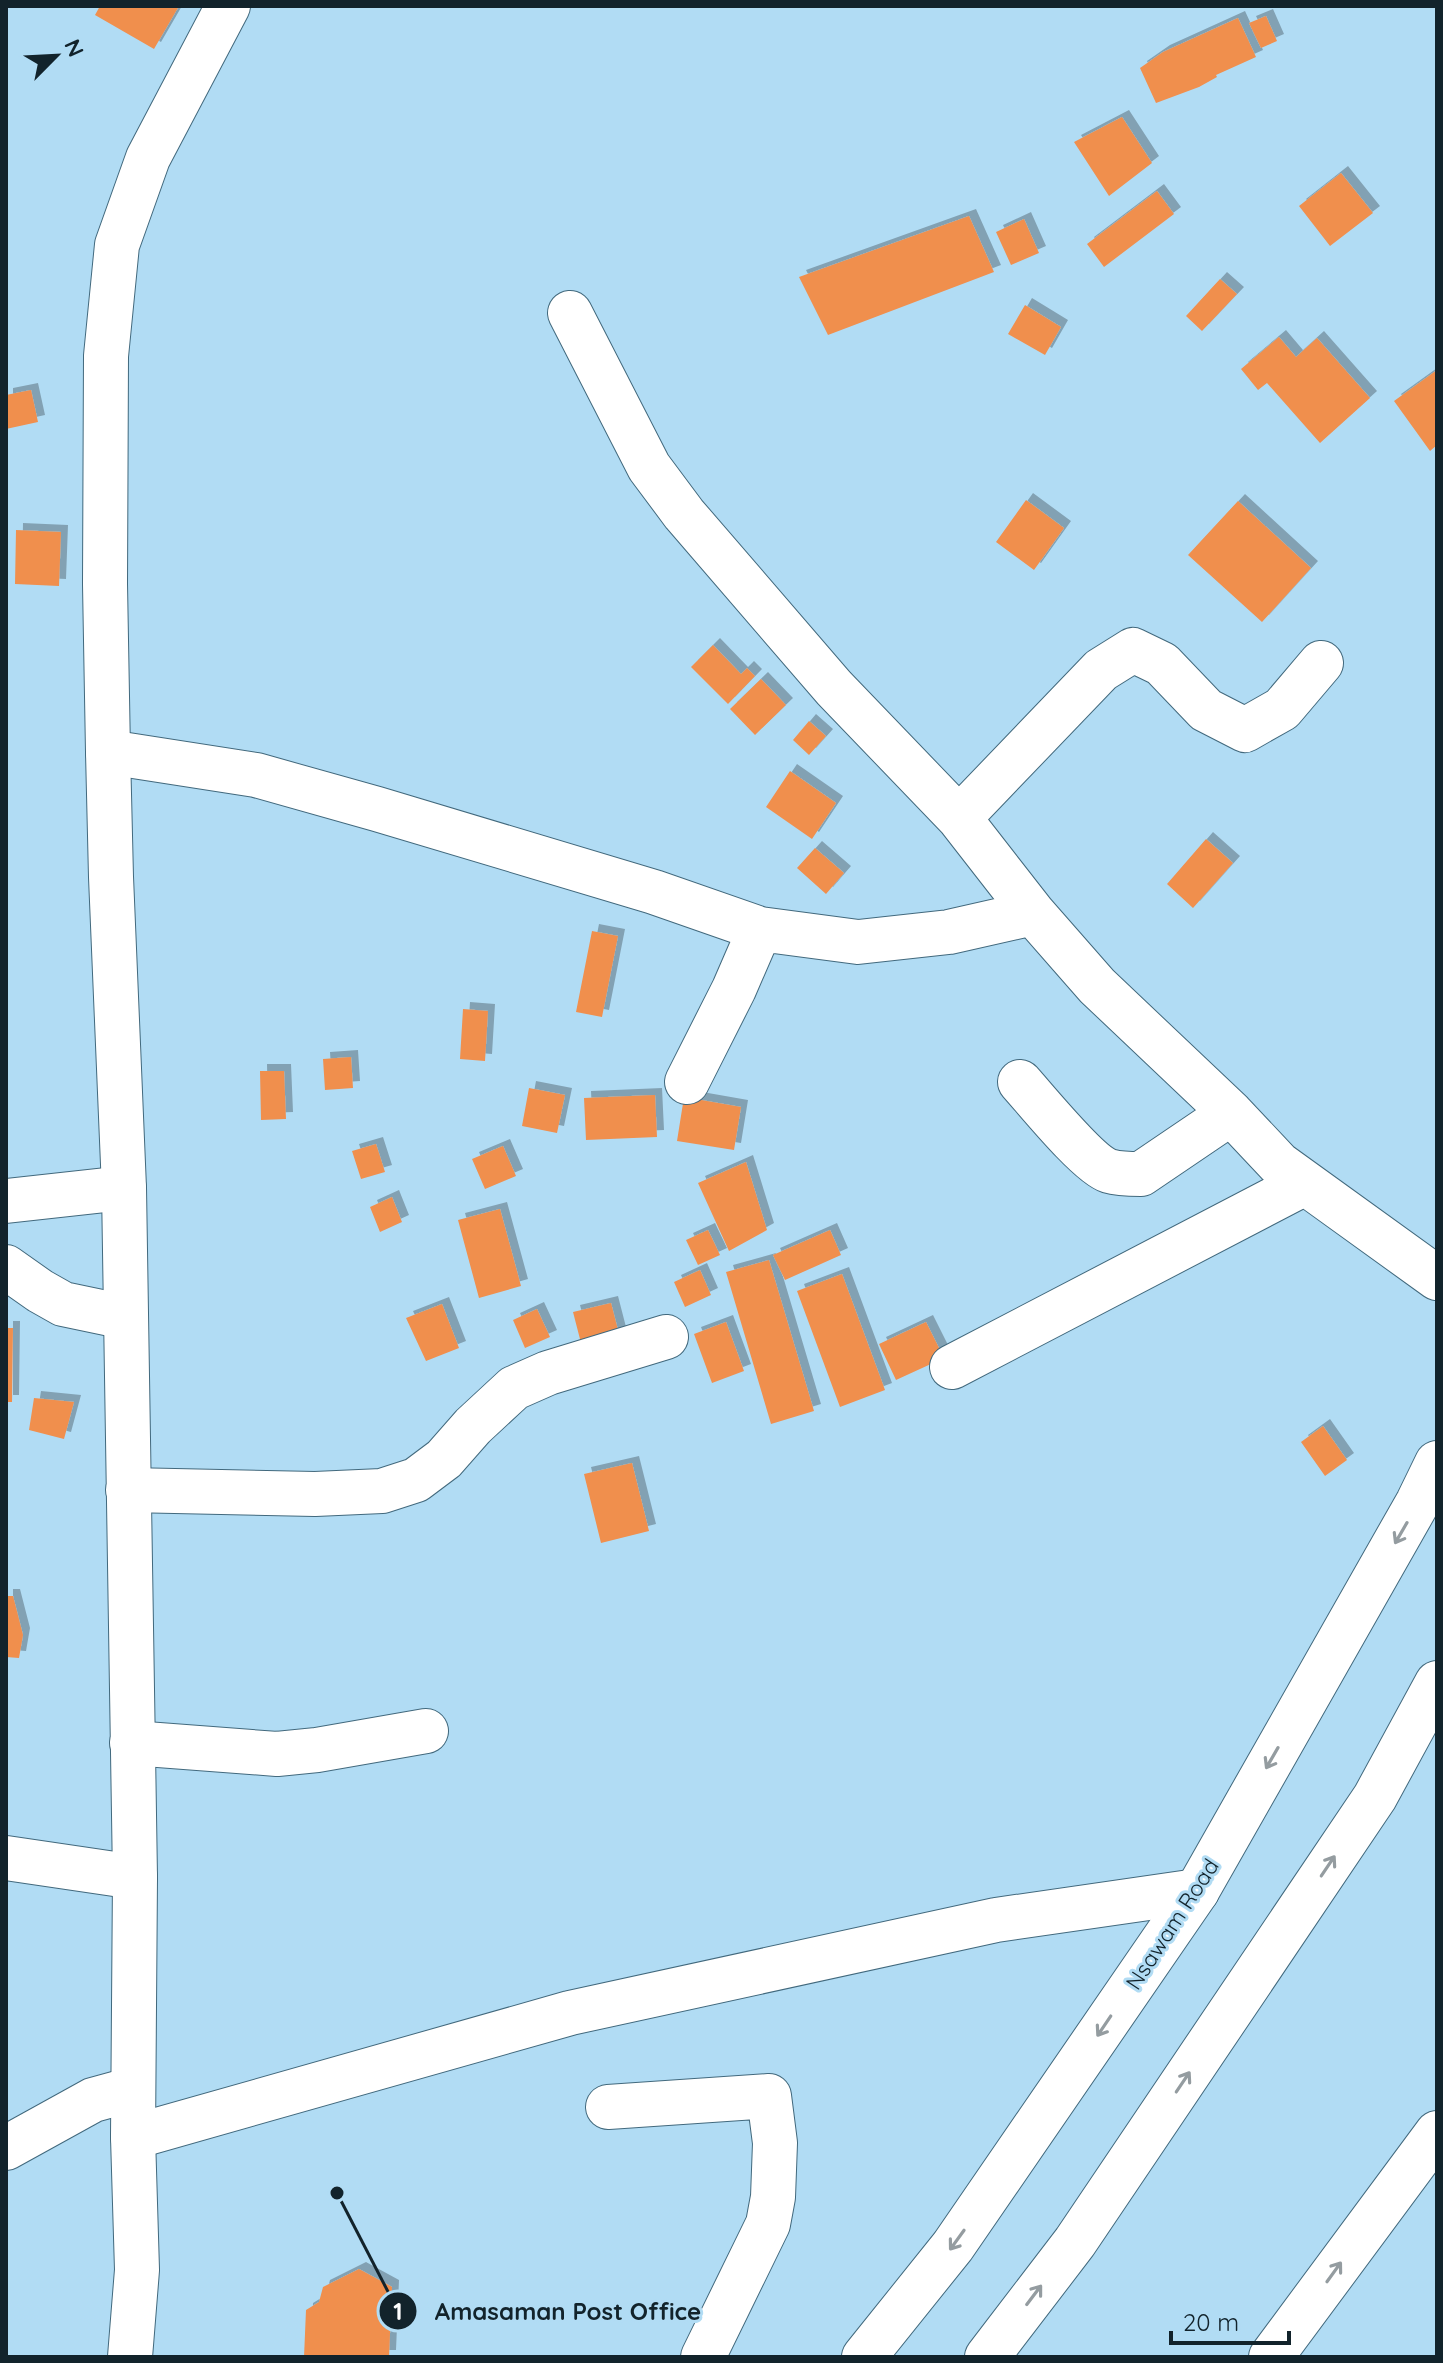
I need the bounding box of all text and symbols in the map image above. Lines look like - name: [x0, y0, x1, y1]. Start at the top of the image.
- north arrow: [16, 16, 96, 96]
- text: N: [58, 35, 90, 61]
- one-way arrow: [1393, 1520, 1408, 1544]
- one-way arrow: [1264, 1746, 1279, 1770]
- street label: Nsawam Road: [1119, 1853, 1225, 1995]
- one-way arrow: [1320, 1856, 1336, 1878]
- one-way arrow: [1096, 2014, 1112, 2036]
- one-way arrow: [1175, 2071, 1191, 2093]
- one-way arrow: [949, 2229, 966, 2250]
- one-way arrow: [1326, 2262, 1343, 2283]
- one-way arrow: [1026, 2285, 1043, 2306]
- callout: Amasaman Post Office: [378, 2287, 717, 2335]
- scale bar: [1171, 2295, 1289, 2345]
- text: 1: [393, 2296, 403, 2326]
- text: Amasaman Post Office: [435, 2296, 701, 2326]
- text: 20 m: [1183, 2307, 1239, 2337]

